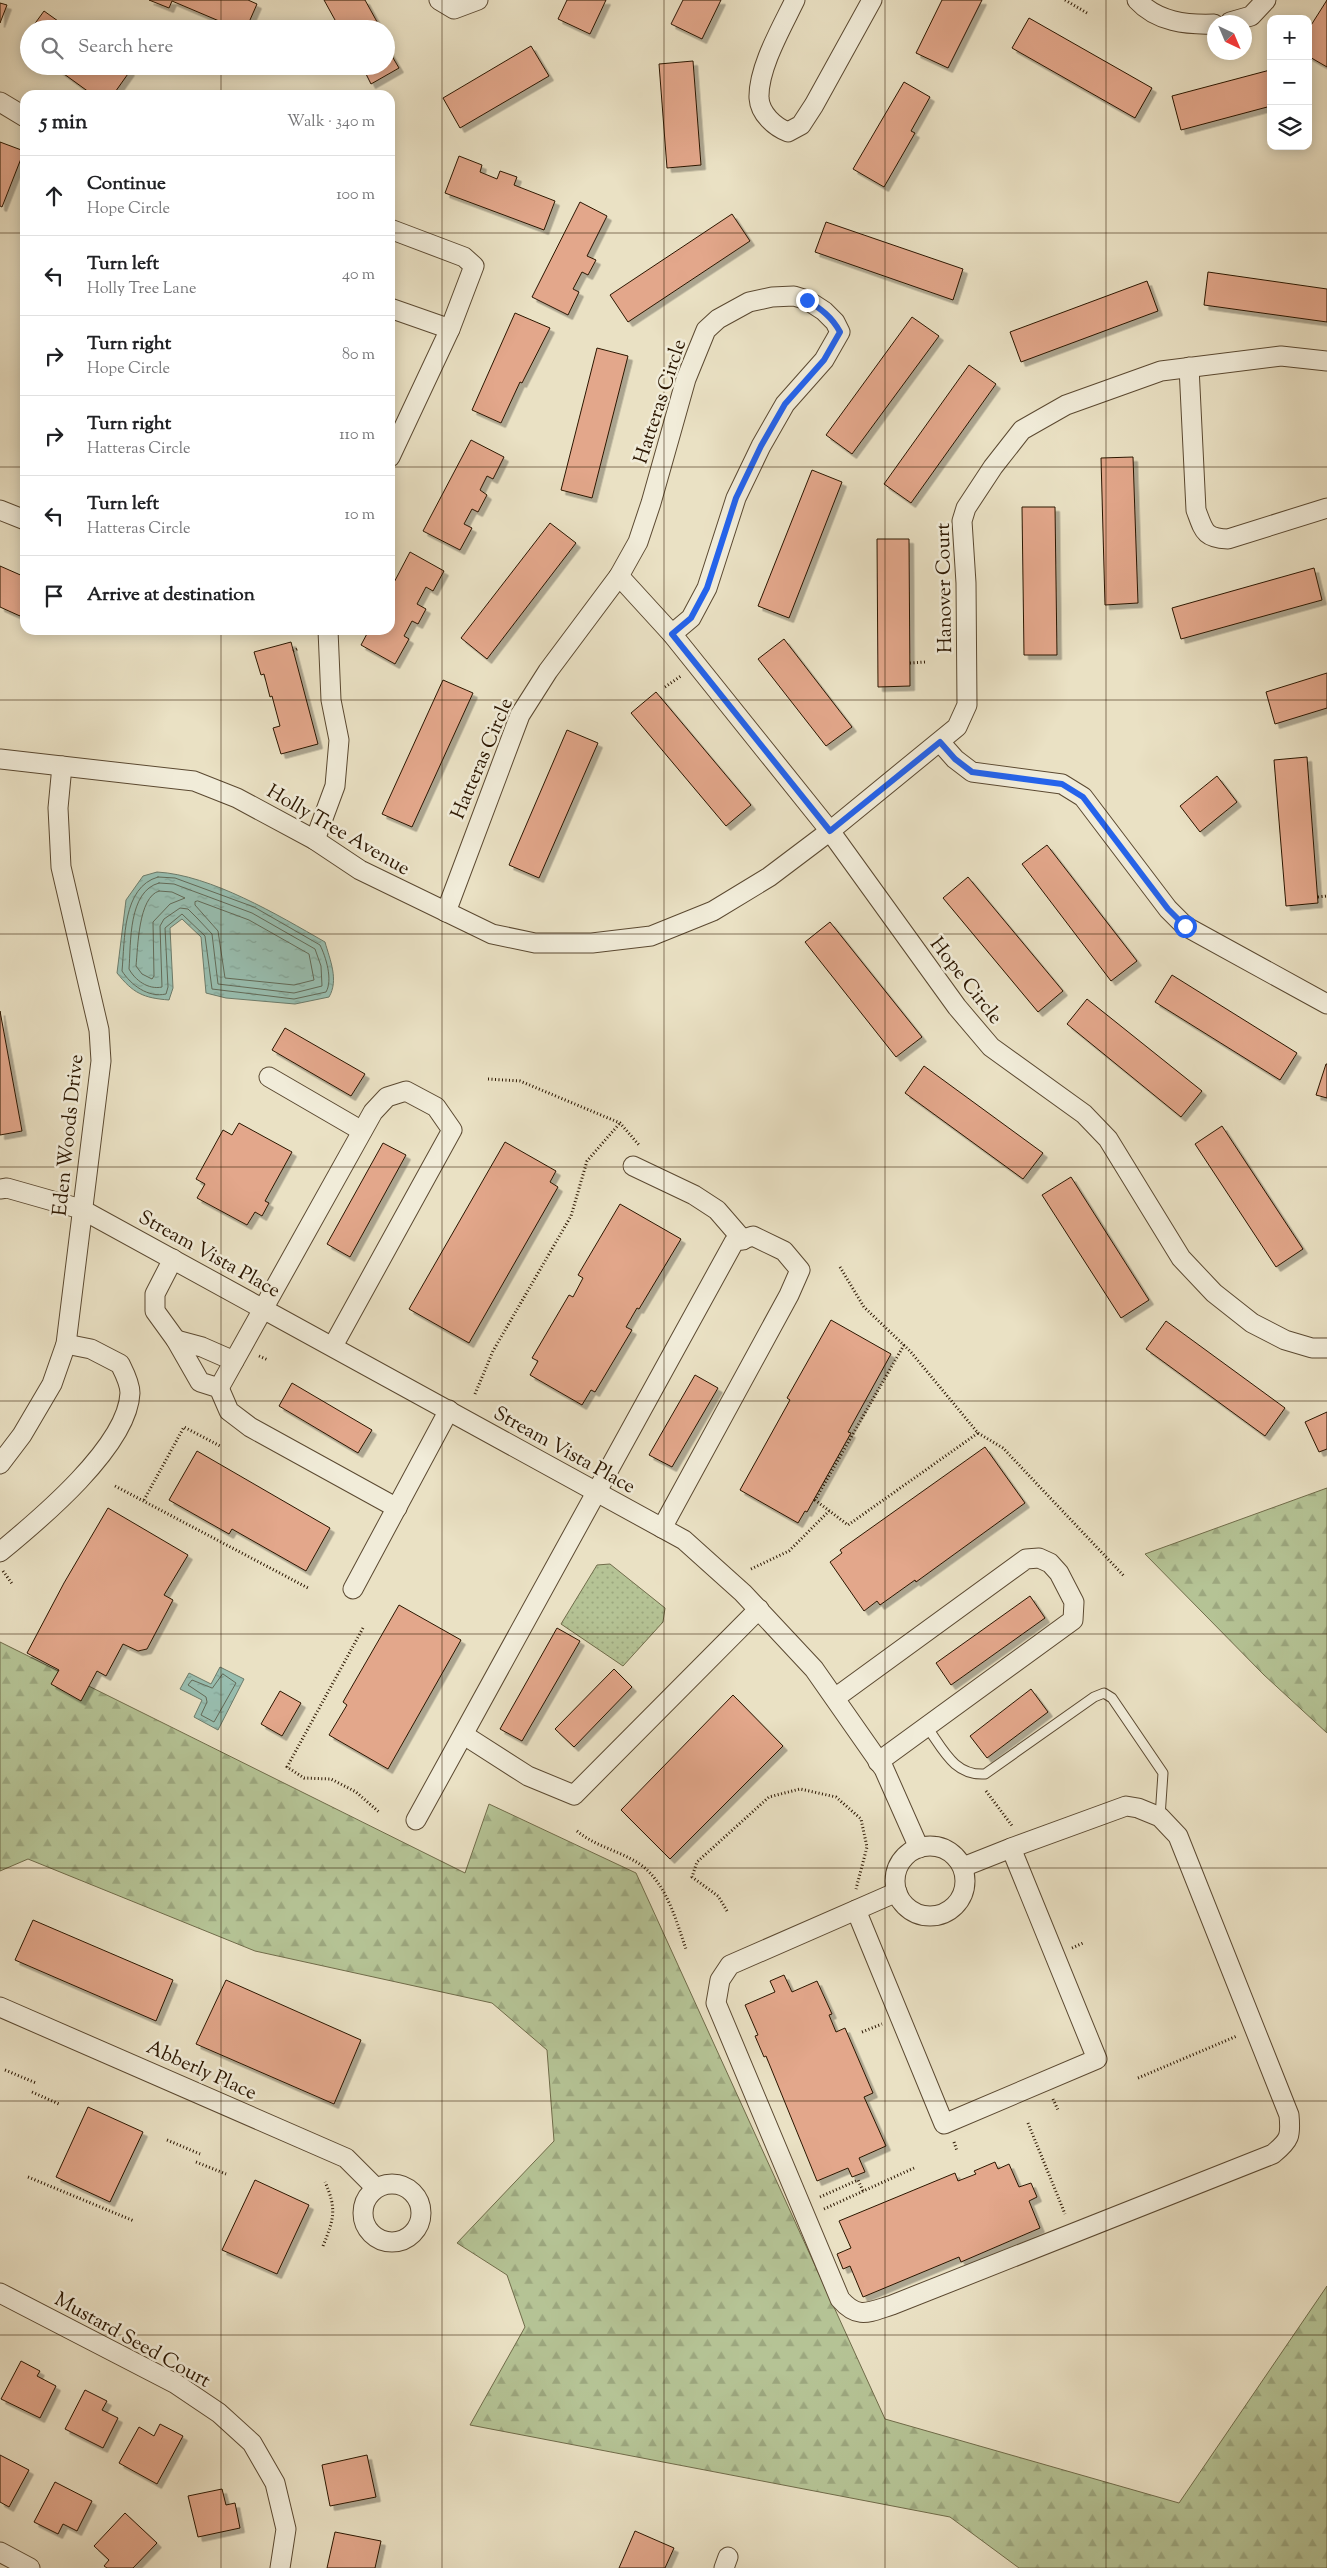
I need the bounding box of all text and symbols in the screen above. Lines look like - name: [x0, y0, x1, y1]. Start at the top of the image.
- north arrow: [1207, 15, 1252, 60]
- map controls: [1267, 15, 1312, 150]
- button: +: [1267, 15, 1312, 60]
- search box: [20, 20, 395, 75]
- icon: search: [38, 34, 66, 62]
- text: Search here: [78, 34, 173, 61]
- button: −: [1267, 60, 1312, 105]
- button: layers: [1267, 105, 1312, 150]
- text: 5 min: [40, 108, 87, 138]
- text: Walk · 340 m: [287, 111, 375, 134]
- text: Continue: [87, 171, 166, 198]
- icon: ahead: [40, 182, 68, 210]
- text: 100 m: [336, 184, 375, 207]
- text: Hope Circle: [87, 198, 170, 221]
- text: Turn left: [87, 251, 159, 278]
- icon: left: [40, 262, 68, 290]
- text: 40 m: [342, 264, 375, 287]
- text: Holly Tree Lane: [87, 278, 196, 301]
- route end: [796, 289, 819, 312]
- text: Turn right: [87, 331, 171, 358]
- street label: Hatteras Circle: [628, 336, 695, 468]
- icon: right: [40, 342, 68, 370]
- text: 80 m: [342, 344, 375, 367]
- text: Hope Circle: [87, 358, 170, 381]
- text: Turn right: [87, 411, 171, 438]
- icon: right: [40, 422, 68, 450]
- text: 110 m: [339, 424, 375, 447]
- text: Hatteras Circle: [87, 438, 190, 461]
- text: Turn left: [87, 491, 159, 518]
- icon: left: [40, 502, 68, 530]
- text: 10 m: [345, 504, 375, 527]
- text: Hatteras Circle: [87, 518, 190, 541]
- street label: Hanover Court: [930, 522, 961, 653]
- icon: arrive: [40, 582, 68, 610]
- text: Arrive at destination: [87, 582, 255, 609]
- street label: Hatteras Circle: [445, 694, 522, 824]
- street label: Holly Tree Avenue: [261, 778, 415, 884]
- route start: [1174, 915, 1197, 938]
- street label: Hope Circle: [922, 932, 1008, 1031]
- street label: Eden Woods Drive: [47, 1053, 92, 1217]
- street label: Stream Vista Place: [132, 1204, 285, 1306]
- street label: Stream Vista Place: [487, 1400, 640, 1502]
- street label: Abberly Place: [141, 2034, 261, 2109]
- street label: Mustard Seed Court: [48, 2286, 215, 2396]

